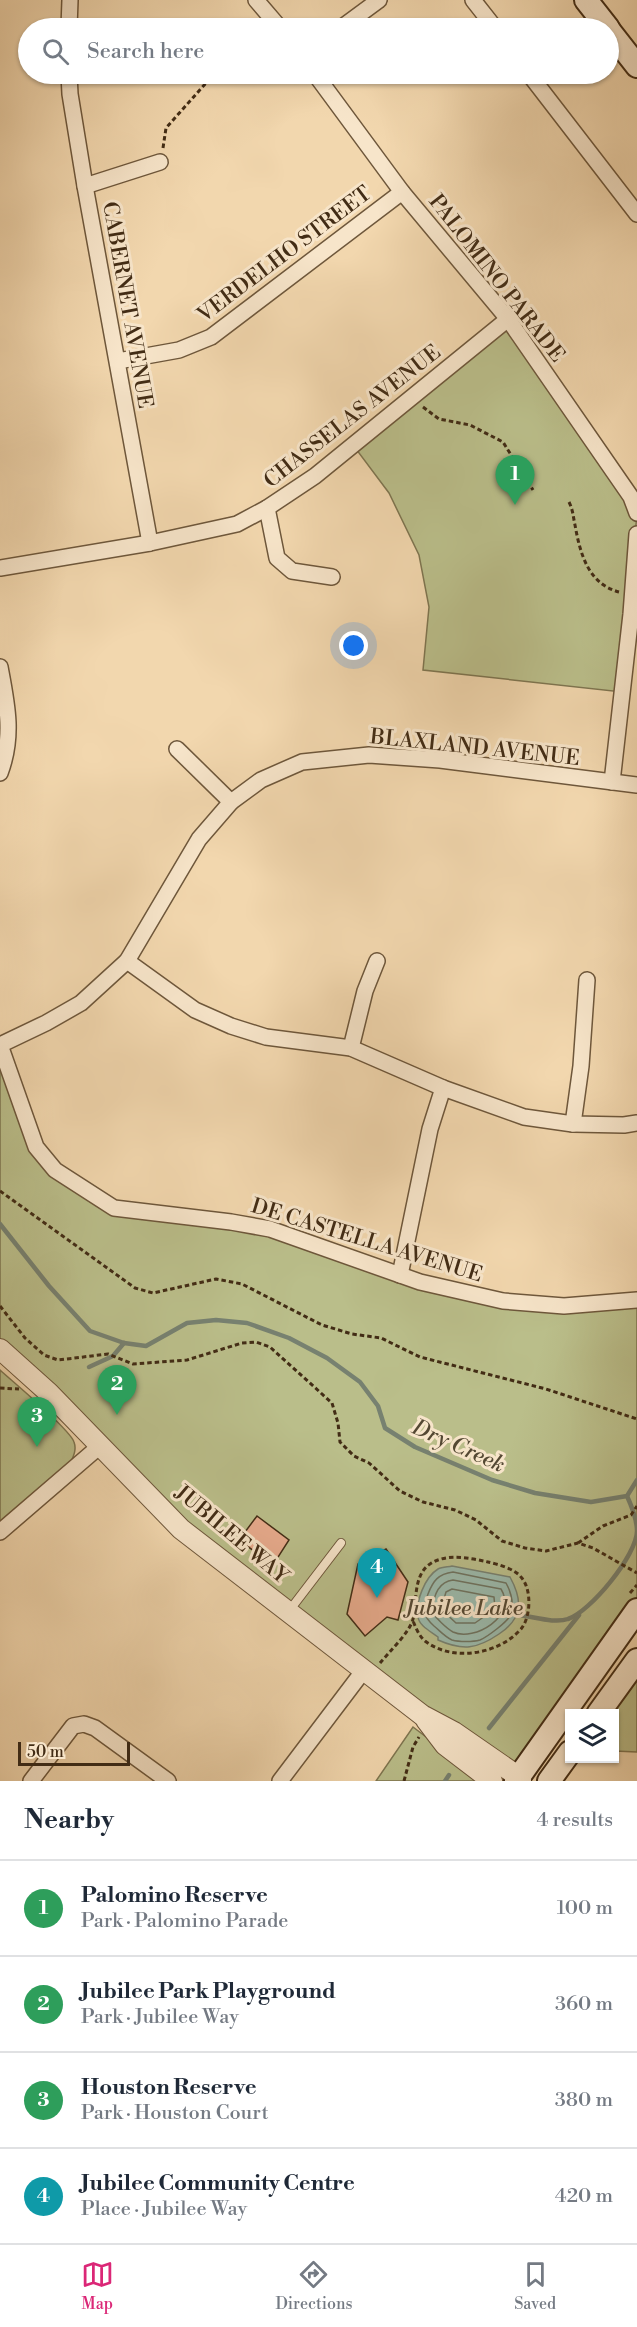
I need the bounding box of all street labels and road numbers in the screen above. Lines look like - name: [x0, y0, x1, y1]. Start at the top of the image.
- street label: VERDELHO STREET: [192, 181, 377, 329]
- street label: PALOMINO PARADE: [423, 190, 570, 368]
- street label: CABERNET AVENUE: [96, 200, 158, 411]
- street label: CHASSELAS AVENUE: [259, 340, 446, 494]
- street label: BLAXLAND AVENUE: [368, 724, 581, 772]
- street label: DE CASTELLA AVENUE: [248, 1193, 485, 1288]
- street label: JUBILEE WAY: [169, 1479, 294, 1590]

